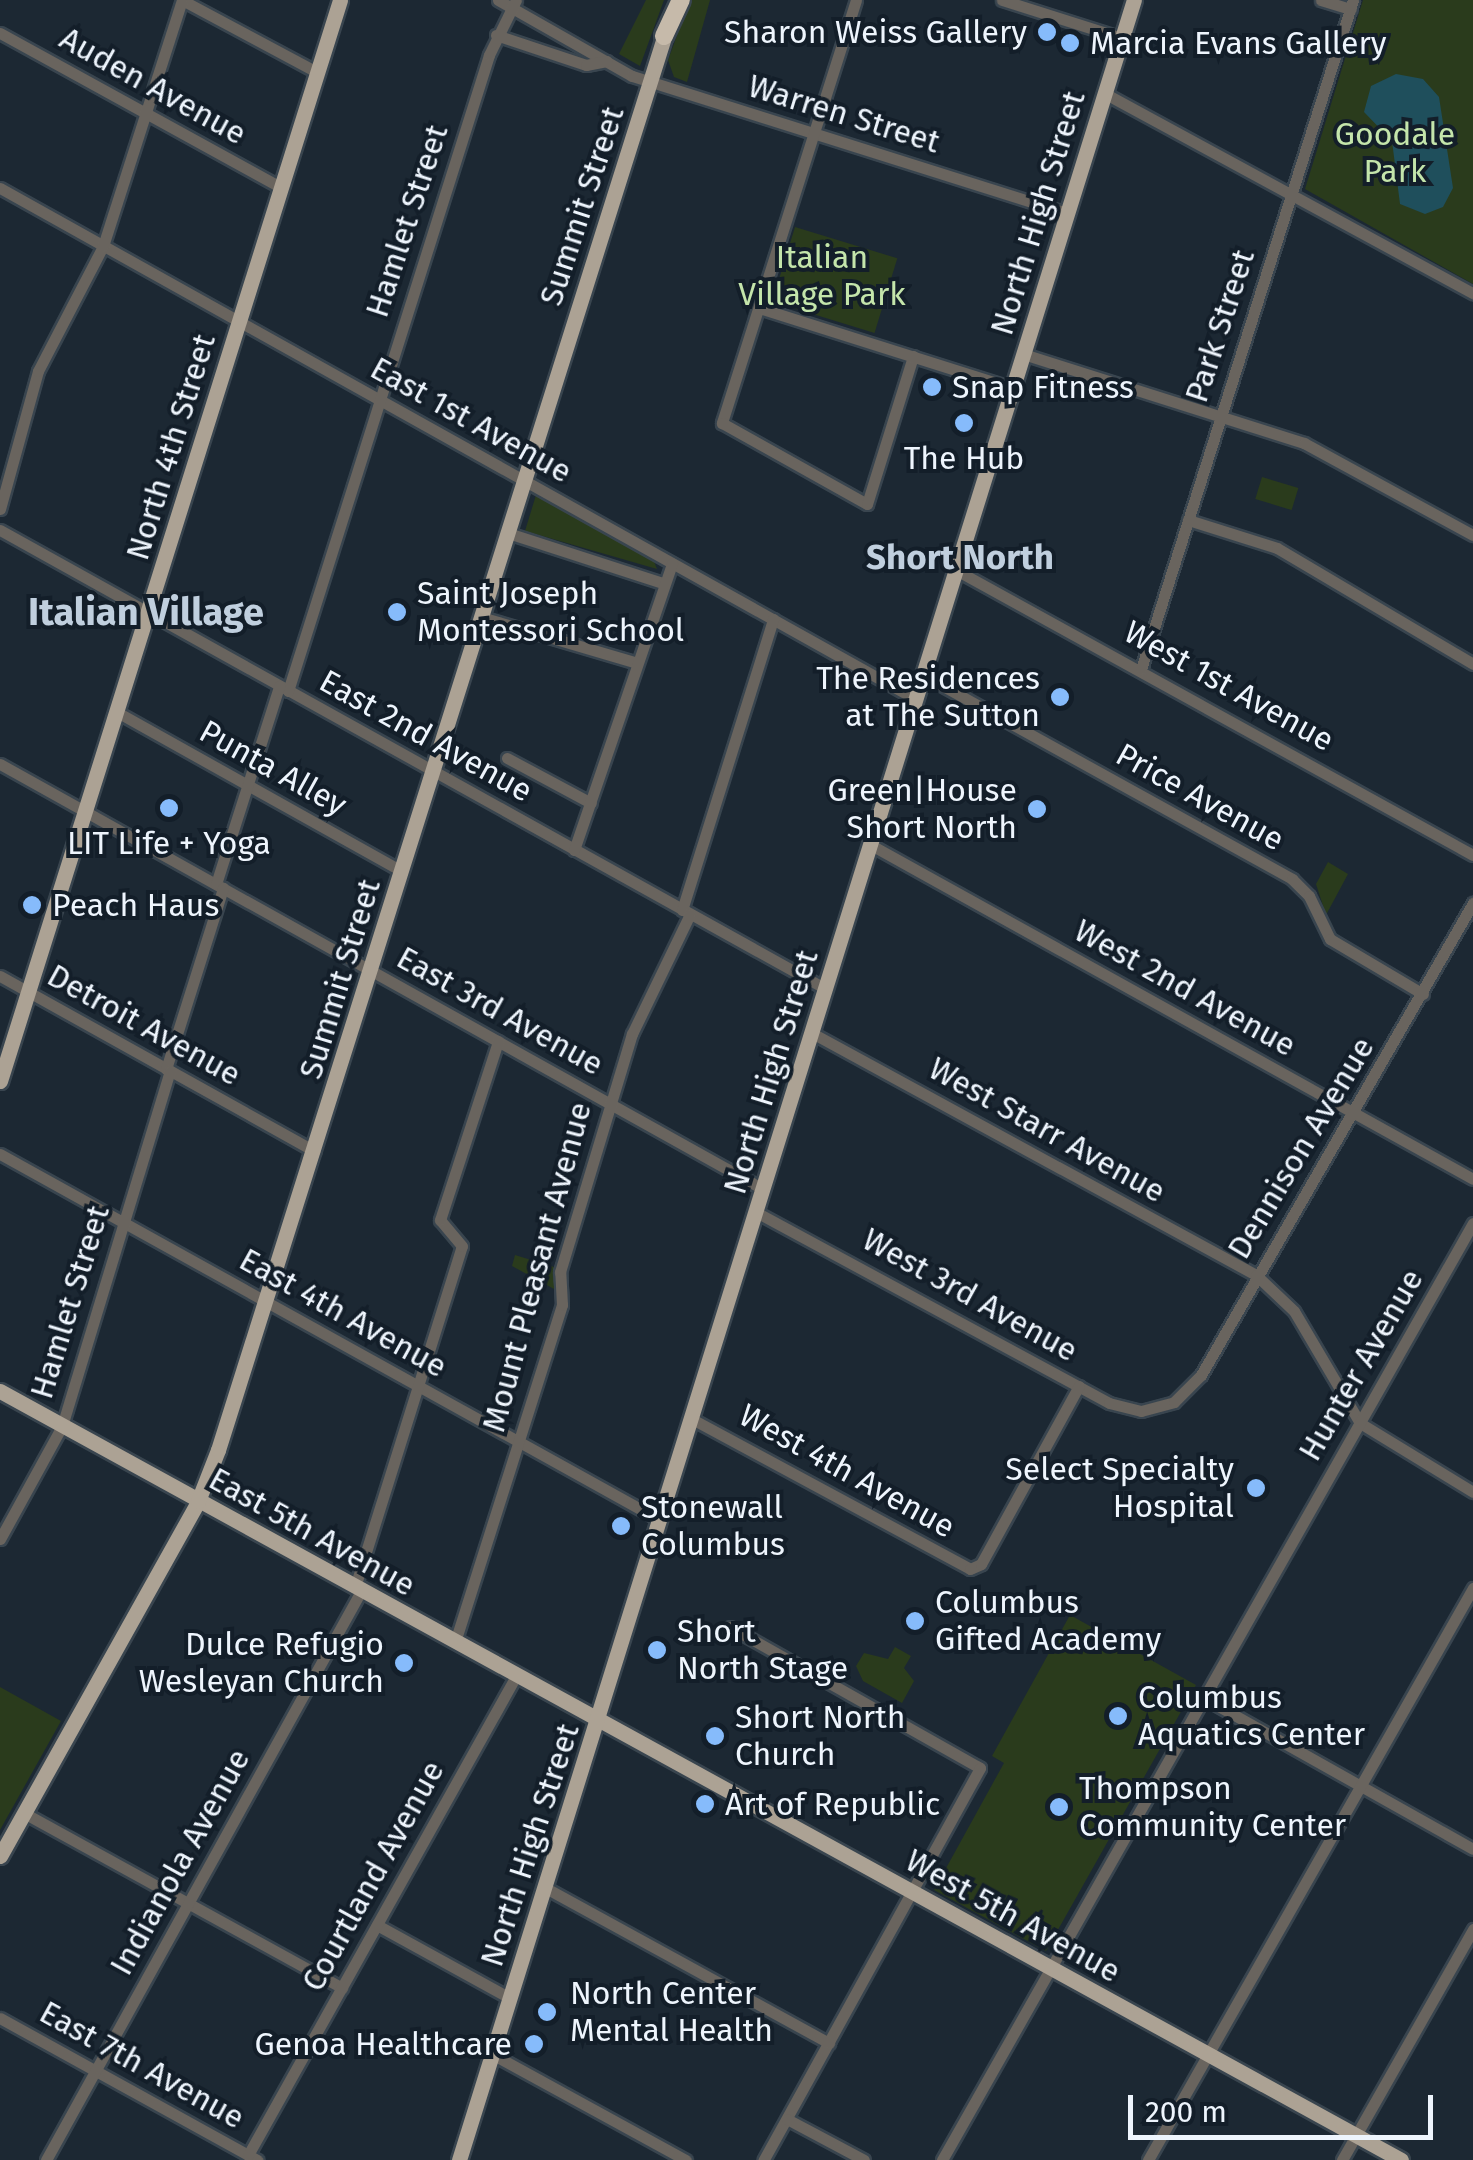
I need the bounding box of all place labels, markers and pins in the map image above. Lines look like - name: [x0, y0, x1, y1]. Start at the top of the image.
- place label: Sharon Weiss Gallery: [724, 13, 1027, 51]
- marker: Sharon Weiss Gallery: [1036, 21, 1058, 43]
- place label: Marcia Evans Gallery: [1090, 24, 1387, 62]
- marker: Marcia Evans Gallery: [1059, 32, 1081, 54]
- place label: Snap Fitness: [952, 368, 1134, 406]
- marker: Snap Fitness: [921, 376, 943, 398]
- marker: The Hub: [953, 412, 975, 434]
- place label: The Hub: [904, 439, 1024, 477]
- place label: Saint Joseph Montessori School: [417, 575, 684, 650]
- marker: Saint Joseph Montessori School: [386, 601, 408, 623]
- place label: The Residences at The Sutton: [816, 660, 1040, 735]
- marker: The Residences at The Sutton: [1049, 686, 1071, 708]
- place label: Green|House Short North: [827, 772, 1017, 847]
- marker: LIT Life + Yoga: [158, 797, 180, 819]
- marker: Green|House Short North: [1026, 798, 1048, 820]
- place label: LIT Life + Yoga: [67, 824, 271, 862]
- place label: Peach Haus: [52, 886, 219, 924]
- marker: Peach Haus: [21, 894, 43, 916]
- place label: Select Specialty Hospital: [1005, 1451, 1234, 1526]
- marker: Select Specialty Hospital: [1243, 1475, 1269, 1501]
- place label: Stonewall Columbus: [641, 1489, 785, 1564]
- marker: Stonewall Columbus: [610, 1515, 632, 1537]
- place label: Columbus Gifted Academy: [935, 1584, 1161, 1659]
- marker: Columbus Gifted Academy: [904, 1610, 926, 1632]
- place label: Short North Stage: [677, 1613, 848, 1688]
- place label: Dulce Refugio Wesleyan Church: [139, 1626, 384, 1701]
- marker: Short North Stage: [646, 1639, 668, 1661]
- marker: Dulce Refugio Wesleyan Church: [393, 1652, 415, 1674]
- place label: Columbus Aquatics Center: [1138, 1679, 1365, 1754]
- place label: Short North Church: [735, 1699, 905, 1774]
- marker: Columbus Aquatics Center: [1107, 1705, 1129, 1727]
- marker: Short North Church: [704, 1725, 726, 1747]
- place label: Thompson Community Center: [1079, 1770, 1346, 1845]
- place label: Art of Republic: [725, 1785, 940, 1823]
- marker: Art of Republic: [694, 1793, 716, 1815]
- marker: Thompson Community Center: [1048, 1796, 1070, 1818]
- place label: North Center Mental Health: [570, 1975, 773, 2050]
- marker: North Center Mental Health: [534, 1999, 560, 2025]
- place label: Genoa Healthcare: [254, 2025, 512, 2063]
- marker: Genoa Healthcare: [521, 2031, 547, 2057]

